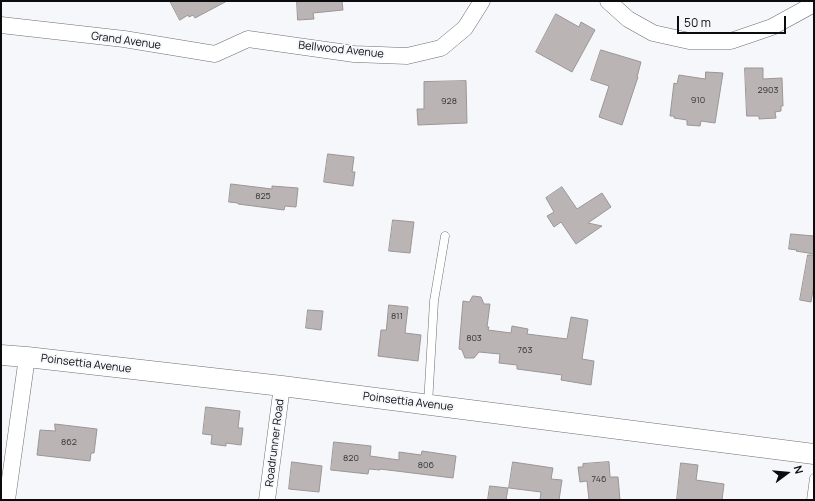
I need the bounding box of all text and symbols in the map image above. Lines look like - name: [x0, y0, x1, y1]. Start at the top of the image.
- scale bar: [679, 8, 788, 34]
- text: 50 m: [684, 14, 711, 31]
- street label: Grand Avenue: [90, 30, 162, 52]
- street label: Bellwood Avenue: [298, 39, 384, 61]
- house number: 2903: [757, 85, 779, 95]
- house number: 910: [691, 95, 705, 105]
- house number: 928: [441, 96, 457, 106]
- house number: 825: [255, 191, 271, 201]
- house number: 811: [391, 311, 403, 321]
- house number: 803: [466, 333, 482, 343]
- house number: 763: [517, 345, 533, 355]
- street label: Poinsettia Avenue: [40, 352, 132, 376]
- street label: Poinsettia Avenue: [362, 390, 454, 414]
- street label: Roadrunner Road: [263, 398, 287, 488]
- house number: 862: [61, 437, 77, 447]
- house number: 820: [343, 453, 359, 463]
- north arrow: [767, 453, 807, 493]
- house number: 806: [418, 460, 434, 470]
- text: N: [791, 464, 807, 475]
- house number: 746: [591, 474, 607, 484]

